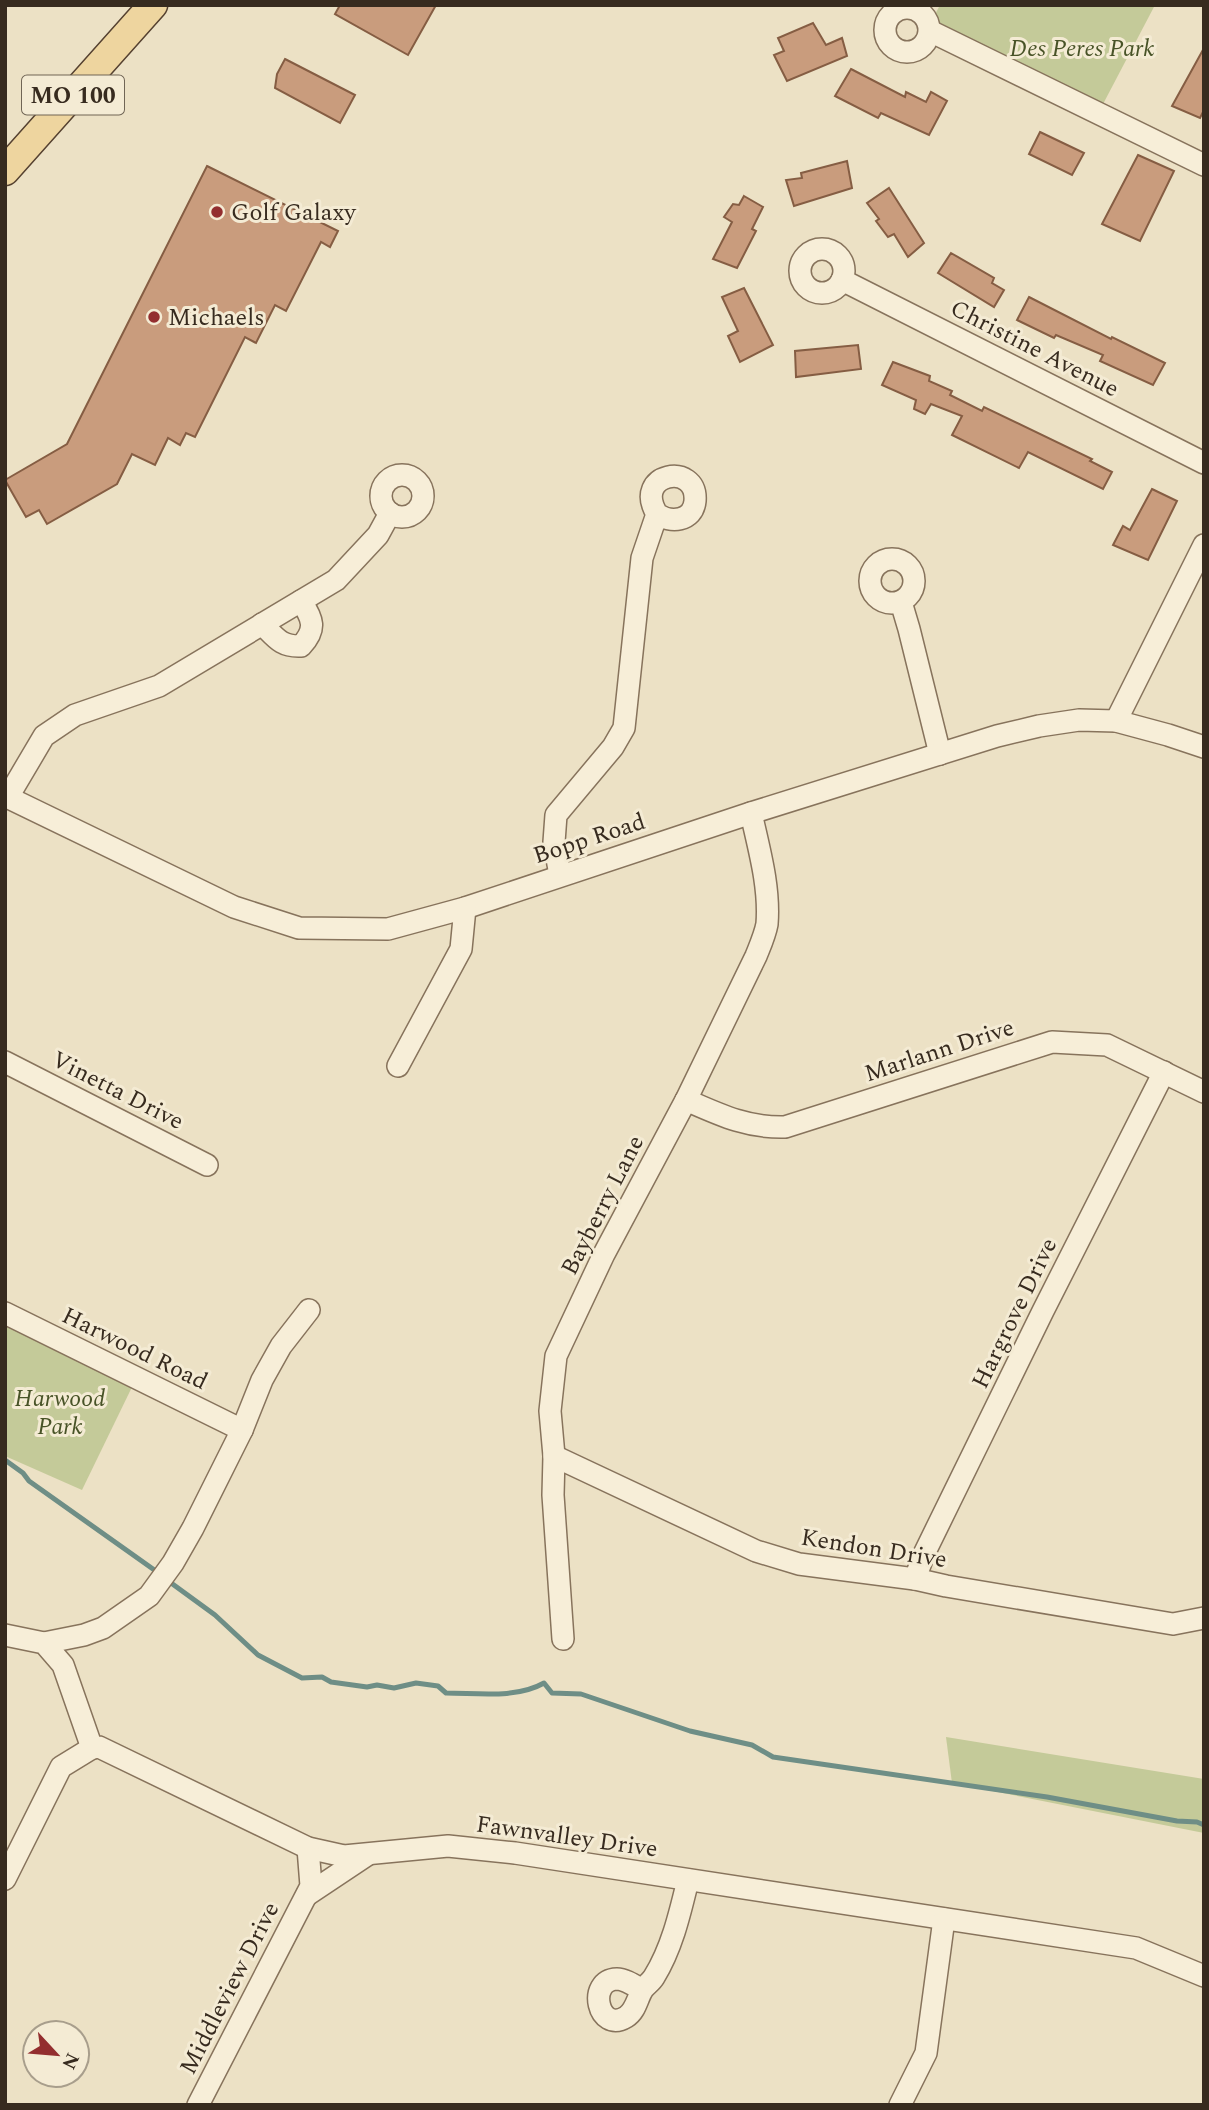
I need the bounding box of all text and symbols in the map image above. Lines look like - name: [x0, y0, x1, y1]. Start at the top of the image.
- park label: Des Peres Park: [1009, 31, 1155, 67]
- road number: MO 100: [22, 76, 124, 114]
- place label: Golf Galaxy: [231, 195, 357, 231]
- marker: Golf Galaxy: [209, 204, 225, 220]
- street label: Christine Avenue: [944, 291, 1125, 407]
- place label: Michaels: [168, 300, 265, 336]
- marker: Michaels: [146, 309, 162, 325]
- street label: Bopp Road: [528, 804, 650, 874]
- street label: Marlann Drive: [860, 1010, 1019, 1092]
- street label: Vinetta Drive: [45, 1042, 190, 1140]
- street label: Bayberry Lane: [552, 1129, 654, 1282]
- street label: Hargrove Drive: [963, 1232, 1067, 1395]
- street label: Harwood Road: [55, 1298, 214, 1400]
- park label: Harwood Park: [15, 1381, 105, 1445]
- street label: Kendon Drive: [798, 1520, 949, 1578]
- street label: Fawnvalley Drive: [474, 1806, 660, 1868]
- street label: Middleview Drive: [171, 1896, 289, 2081]
- north arrow: [21, 2019, 91, 2089]
- text: N: [53, 2047, 86, 2074]

